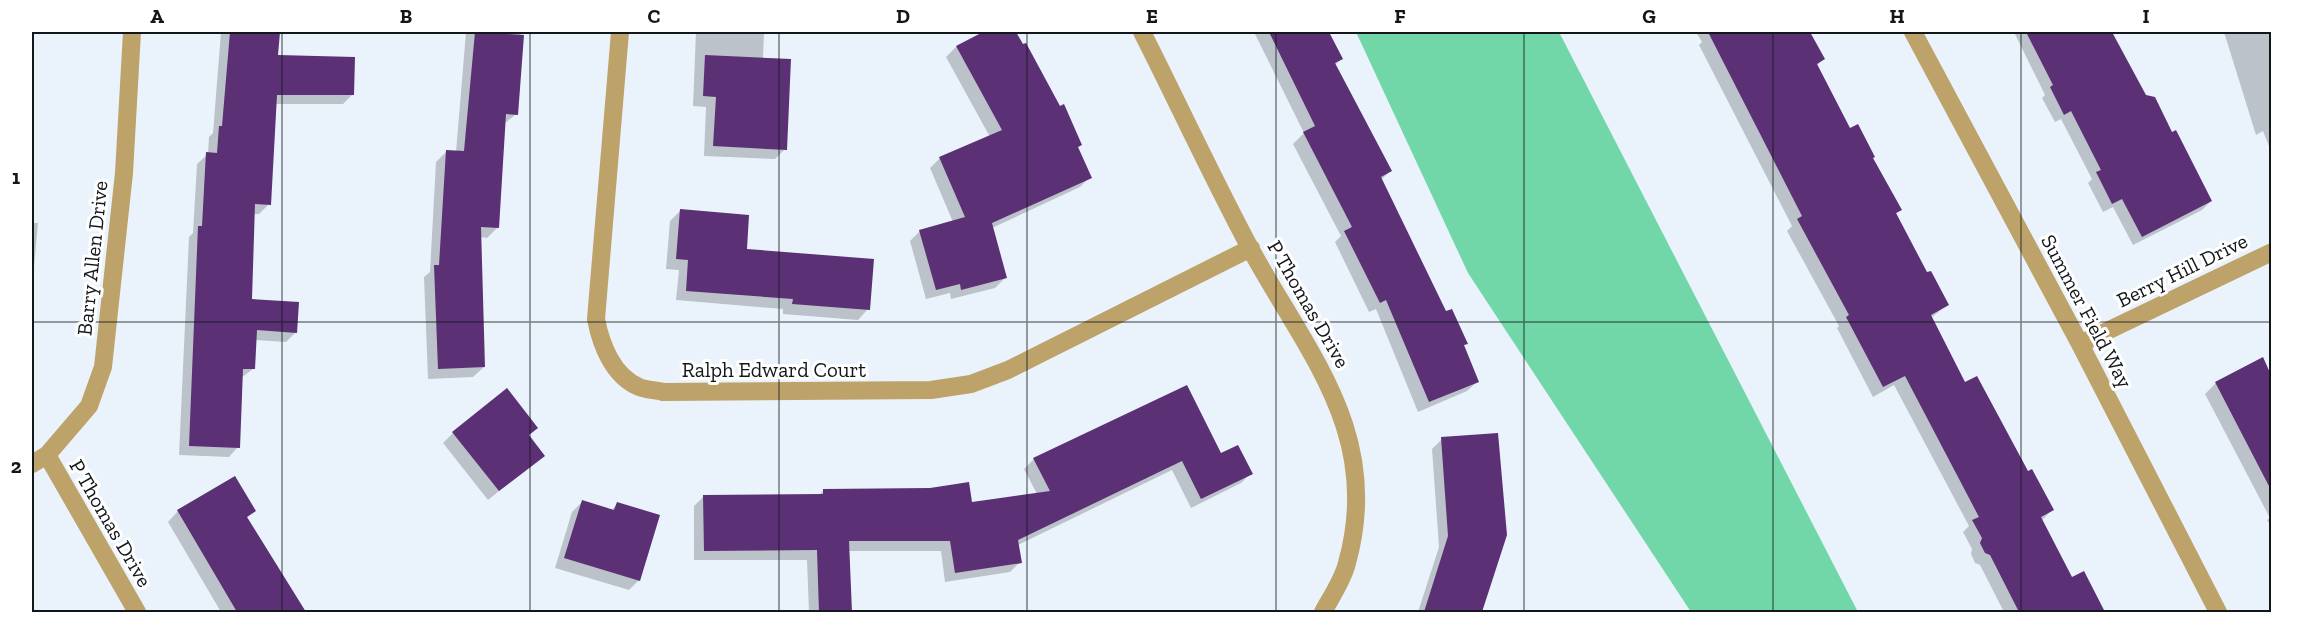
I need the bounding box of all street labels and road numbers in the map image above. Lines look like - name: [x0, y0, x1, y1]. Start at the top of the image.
- street label: Barry Allen Drive: [71, 179, 113, 337]
- street label: Berry Hill Drive: [2113, 228, 2252, 312]
- street label: Summer Field Way: [2036, 230, 2138, 392]
- street label: P Thomas Drive: [1262, 236, 1356, 372]
- street label: Ralph Edward Court: [682, 357, 866, 382]
- street label: P Thomas Drive: [64, 455, 158, 591]

